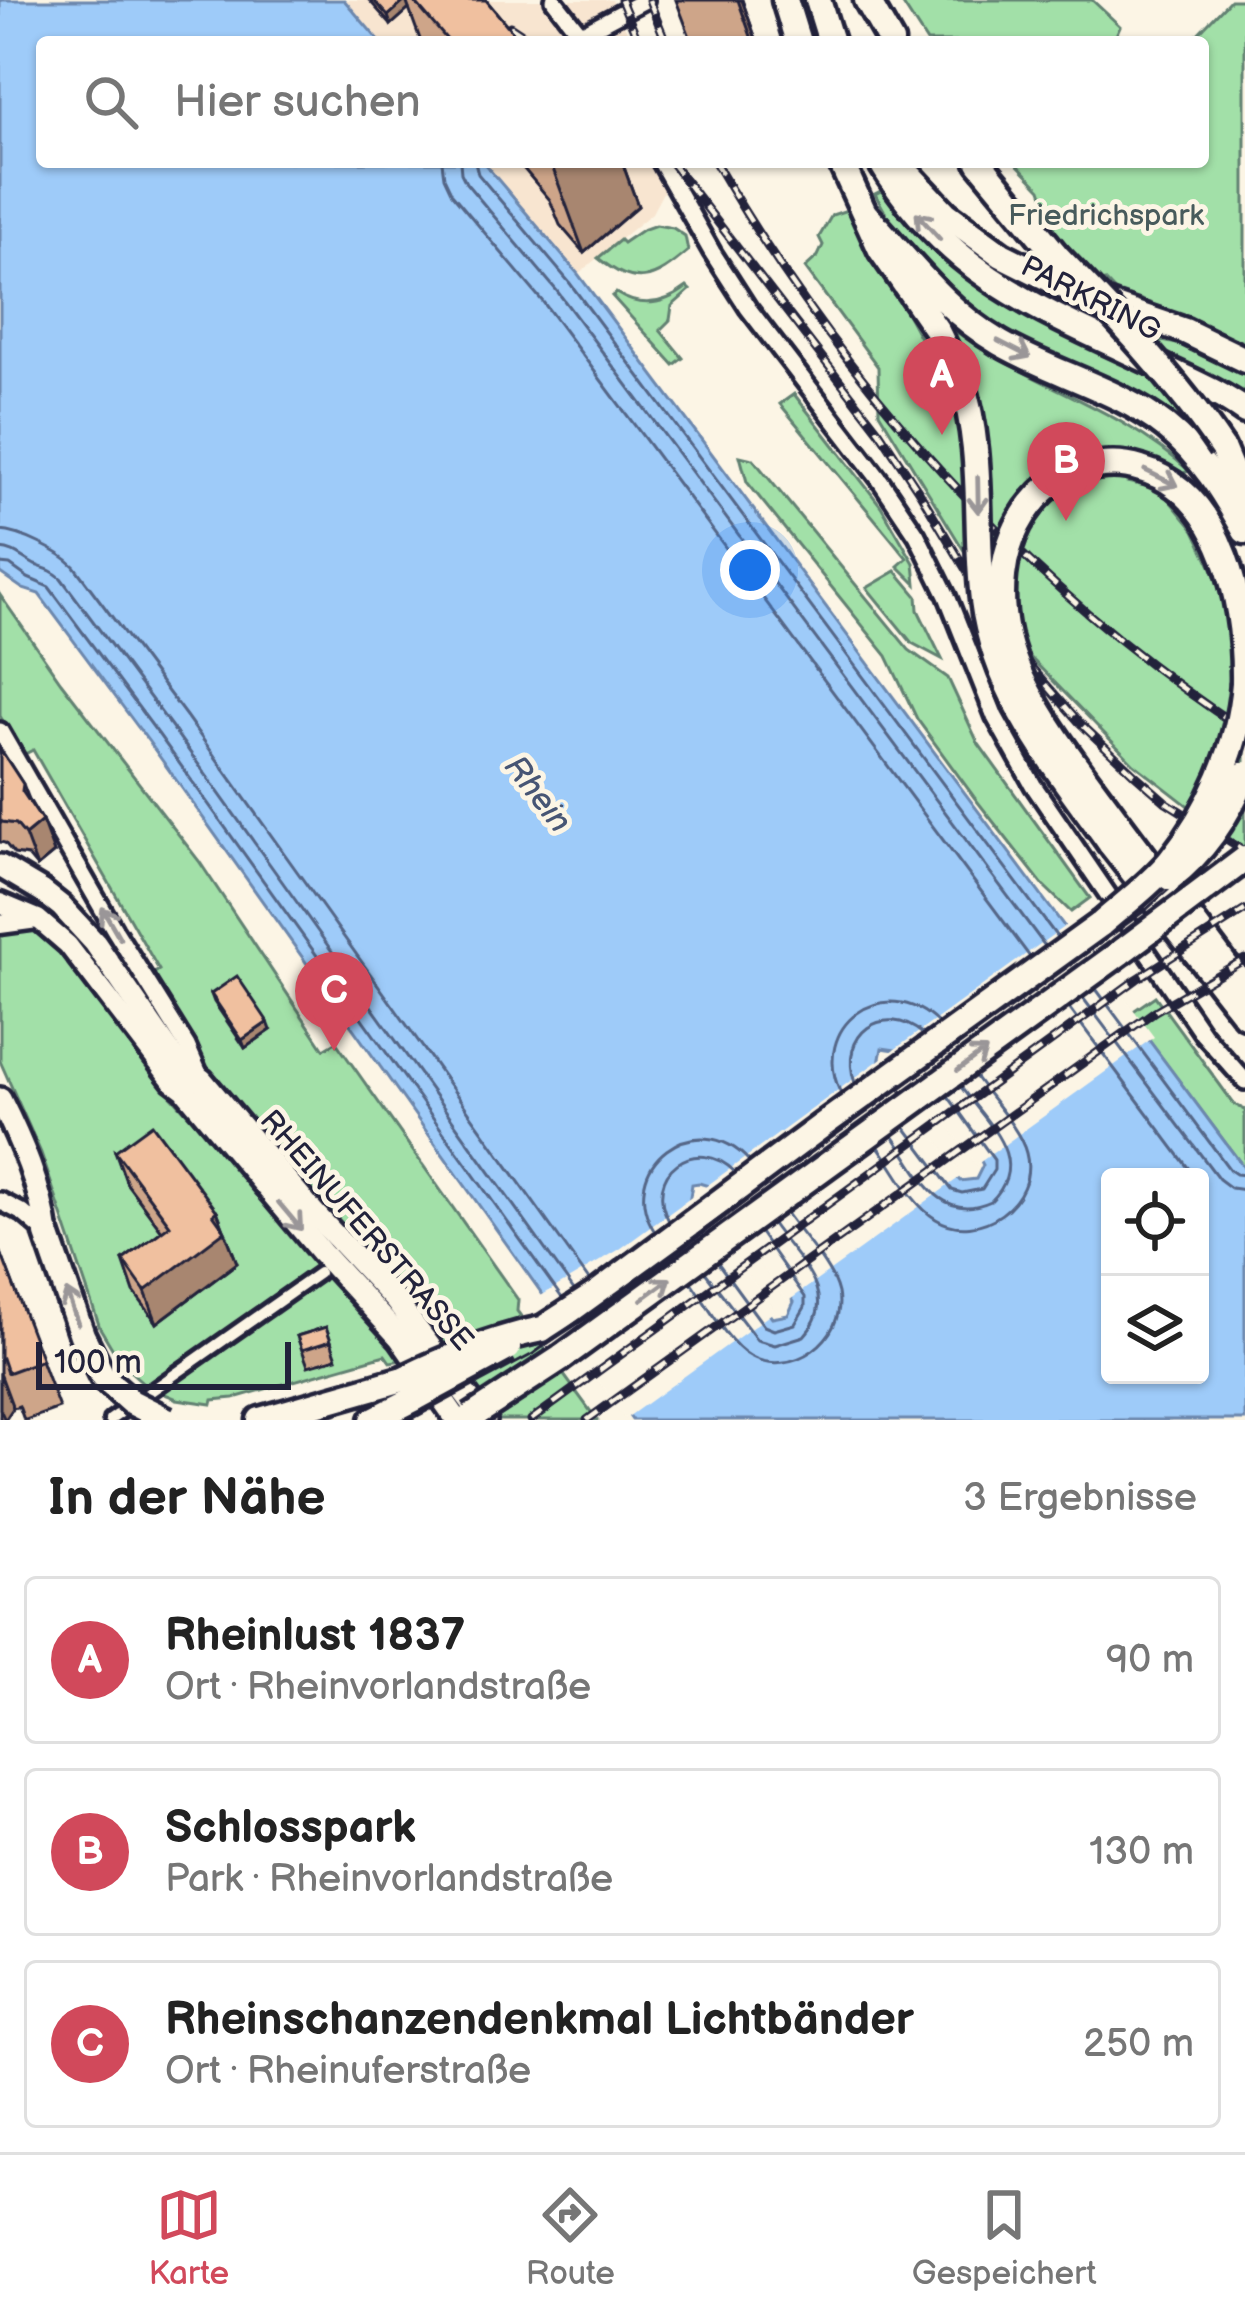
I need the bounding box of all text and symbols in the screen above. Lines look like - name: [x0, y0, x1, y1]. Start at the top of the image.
- search box: [36, 36, 1209, 168]
- icon: search: [78, 69, 144, 135]
- text: Hier suchen: [174, 75, 421, 130]
- park label: Friedrichspark: [1008, 198, 1204, 234]
- one-way arrow: [915, 212, 942, 242]
- street label: PARKRING: [1015, 248, 1166, 349]
- pin: A: [903, 336, 981, 435]
- one-way arrow: [995, 339, 1031, 362]
- pin: B: [1027, 422, 1105, 521]
- one-way arrow: [1143, 468, 1179, 490]
- one-way arrow: [967, 475, 990, 514]
- your location: [720, 540, 780, 600]
- water label: Rhein: [495, 748, 580, 841]
- one-way arrow: [98, 906, 122, 941]
- pin: C: [295, 952, 373, 1051]
- one-way arrow: [955, 1048, 988, 1074]
- street label: RHEINUFERSTRASSE: [252, 1103, 481, 1358]
- map controls: [1101, 1168, 1209, 1384]
- button: locate: [1101, 1168, 1209, 1276]
- one-way arrow: [275, 1200, 303, 1231]
- button: layers: [1101, 1276, 1209, 1384]
- one-way arrow: [639, 1277, 672, 1303]
- one-way arrow: [60, 1289, 81, 1326]
- scale bar: [36, 1336, 291, 1389]
- text: 100 m: [54, 1343, 142, 1383]
- text: In der Nähe: [48, 1468, 326, 1529]
- text: 3 Ergebnisse: [963, 1475, 1197, 1522]
- text: Rheinlust 1837: [165, 1609, 465, 1664]
- text: A: [78, 1637, 102, 1684]
- text: 90 m: [1106, 1637, 1194, 1684]
- text: Ort · Rheinvorlandstraße: [165, 1664, 591, 1711]
- text: Schlosspark: [165, 1801, 416, 1856]
- text: B: [76, 1829, 104, 1876]
- text: 130 m: [1089, 1829, 1194, 1876]
- text: Park · Rheinvorlandstraße: [165, 1856, 613, 1903]
- text: Rheinschanzendenkmal Lichtbänder: [165, 1993, 914, 2048]
- text: C: [76, 2021, 104, 2068]
- text: 250 m: [1083, 2021, 1194, 2068]
- text: Ort · Rheinuferstraße: [165, 2048, 531, 2095]
- tab: Karte: [148, 2182, 229, 2294]
- tab: Route: [526, 2182, 615, 2294]
- tab: Gespeichert: [912, 2182, 1097, 2294]

